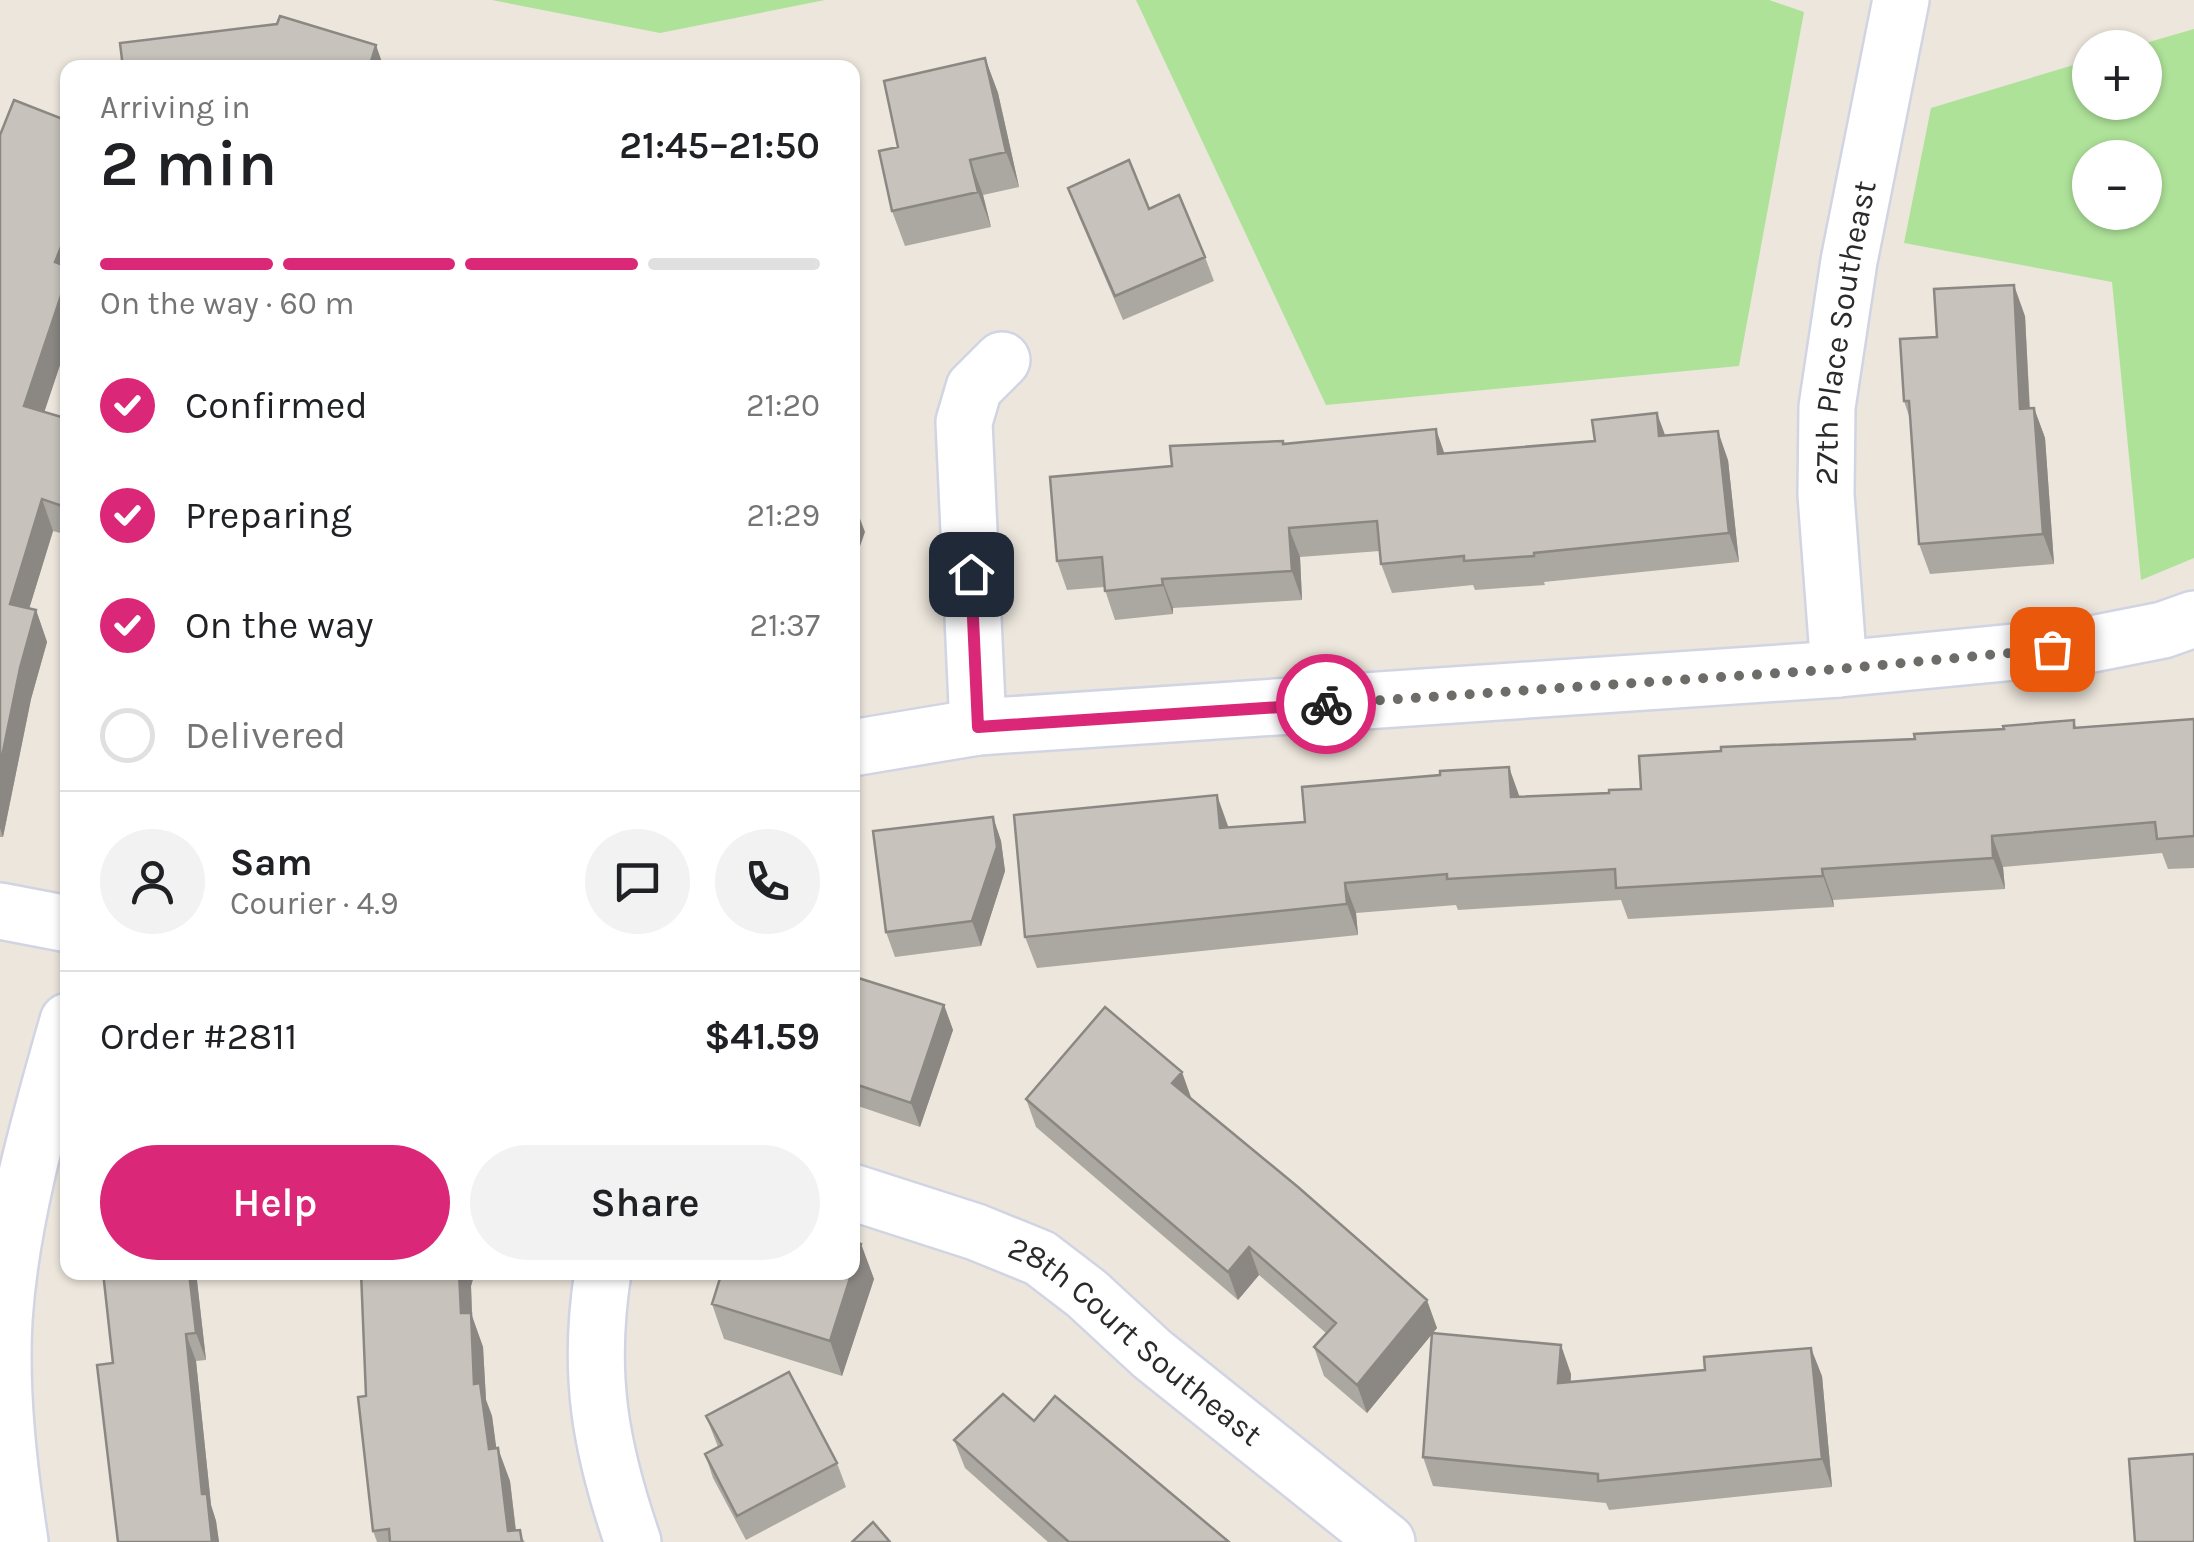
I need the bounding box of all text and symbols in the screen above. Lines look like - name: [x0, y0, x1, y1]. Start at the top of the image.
- map controls: [2072, 30, 2162, 230]
- button: +: [2072, 30, 2162, 120]
- text: Arriving in: [100, 89, 251, 126]
- text: 21:45–21:50: [619, 123, 820, 168]
- text: 2 min: [100, 125, 277, 201]
- button: −: [2072, 140, 2162, 230]
- street label: 27th Place Southeast: [1808, 177, 1884, 486]
- text: On the way · 60 m: [100, 285, 354, 322]
- icon: check: [100, 378, 155, 433]
- text: Confirmed: [185, 383, 368, 428]
- text: 21:20: [746, 387, 820, 424]
- icon: check: [100, 488, 155, 543]
- text: Preparing: [185, 493, 352, 538]
- text: 21:29: [746, 497, 820, 534]
- pin: [929, 532, 1014, 617]
- icon: home: [944, 547, 999, 602]
- icon: check: [100, 598, 155, 653]
- text: On the way: [185, 603, 373, 648]
- text: 21:37: [750, 607, 820, 644]
- pin: [2010, 607, 2095, 692]
- icon: bag: [2025, 622, 2080, 677]
- courier: [1276, 654, 1376, 754]
- icon: bike: [1299, 677, 1354, 732]
- text: Delivered: [185, 713, 346, 758]
- button: person: [100, 829, 205, 934]
- button: chat: [585, 829, 690, 934]
- button: phone: [715, 829, 820, 934]
- text: Sam: [230, 840, 313, 885]
- text: Courier · 4.9: [230, 885, 399, 922]
- text: Order #2811: [100, 1014, 297, 1059]
- text: $41.59: [704, 1014, 820, 1059]
- button: Help: [100, 1145, 450, 1260]
- button: Share: [470, 1145, 820, 1260]
- street label: 28th Court Southeast: [1003, 1229, 1269, 1454]

